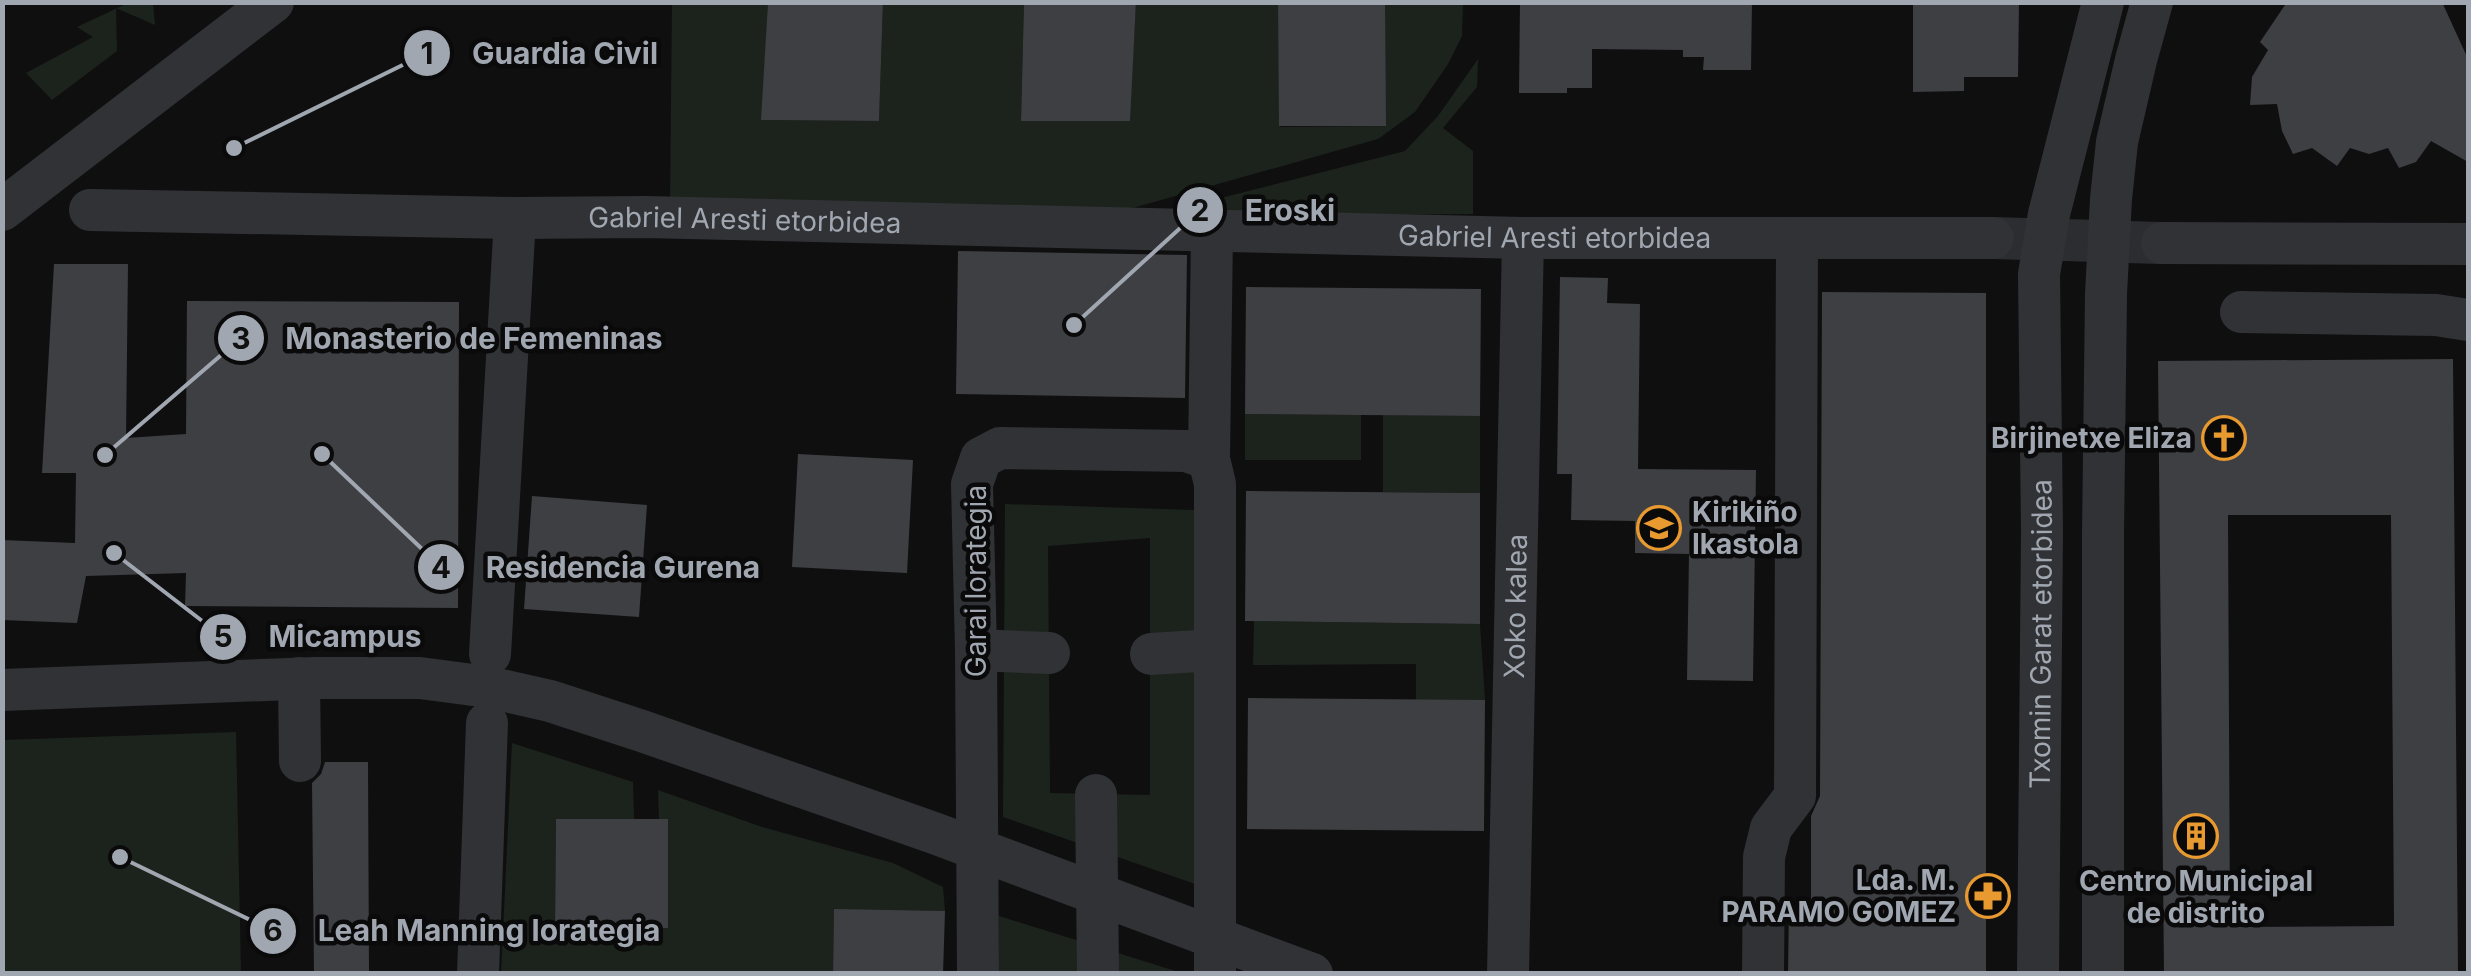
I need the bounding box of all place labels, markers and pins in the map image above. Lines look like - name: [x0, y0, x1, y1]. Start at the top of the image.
- callout: Guardia Civil: [402, 23, 678, 83]
- callout: Eroski: [1175, 180, 1355, 240]
- callout: Monasterio de Femeninas: [216, 308, 683, 368]
- church icon: Birjinetxe Eliza: [2201, 415, 2247, 461]
- place label: Birjinetxe Eliza: [1991, 421, 2192, 455]
- place label: Kirikiño Ikastola: [1692, 495, 1799, 561]
- school or university icon: Kirikiño Ikastola: [1636, 505, 1682, 551]
- callout: Residencia Gurena: [416, 537, 781, 597]
- callout: Micampus: [198, 607, 441, 667]
- building icon: Centro Municipal de distrito: [2173, 813, 2219, 859]
- place label: Lda. M. PARAMO GOMEZ: [1721, 863, 1956, 929]
- place label: Centro Municipal de distrito: [2079, 864, 2313, 930]
- pharmacy icon: Lda. M. PARAMO GOMEZ: [1965, 873, 2011, 919]
- callout: Leah Manning lorategia: [248, 901, 681, 961]

